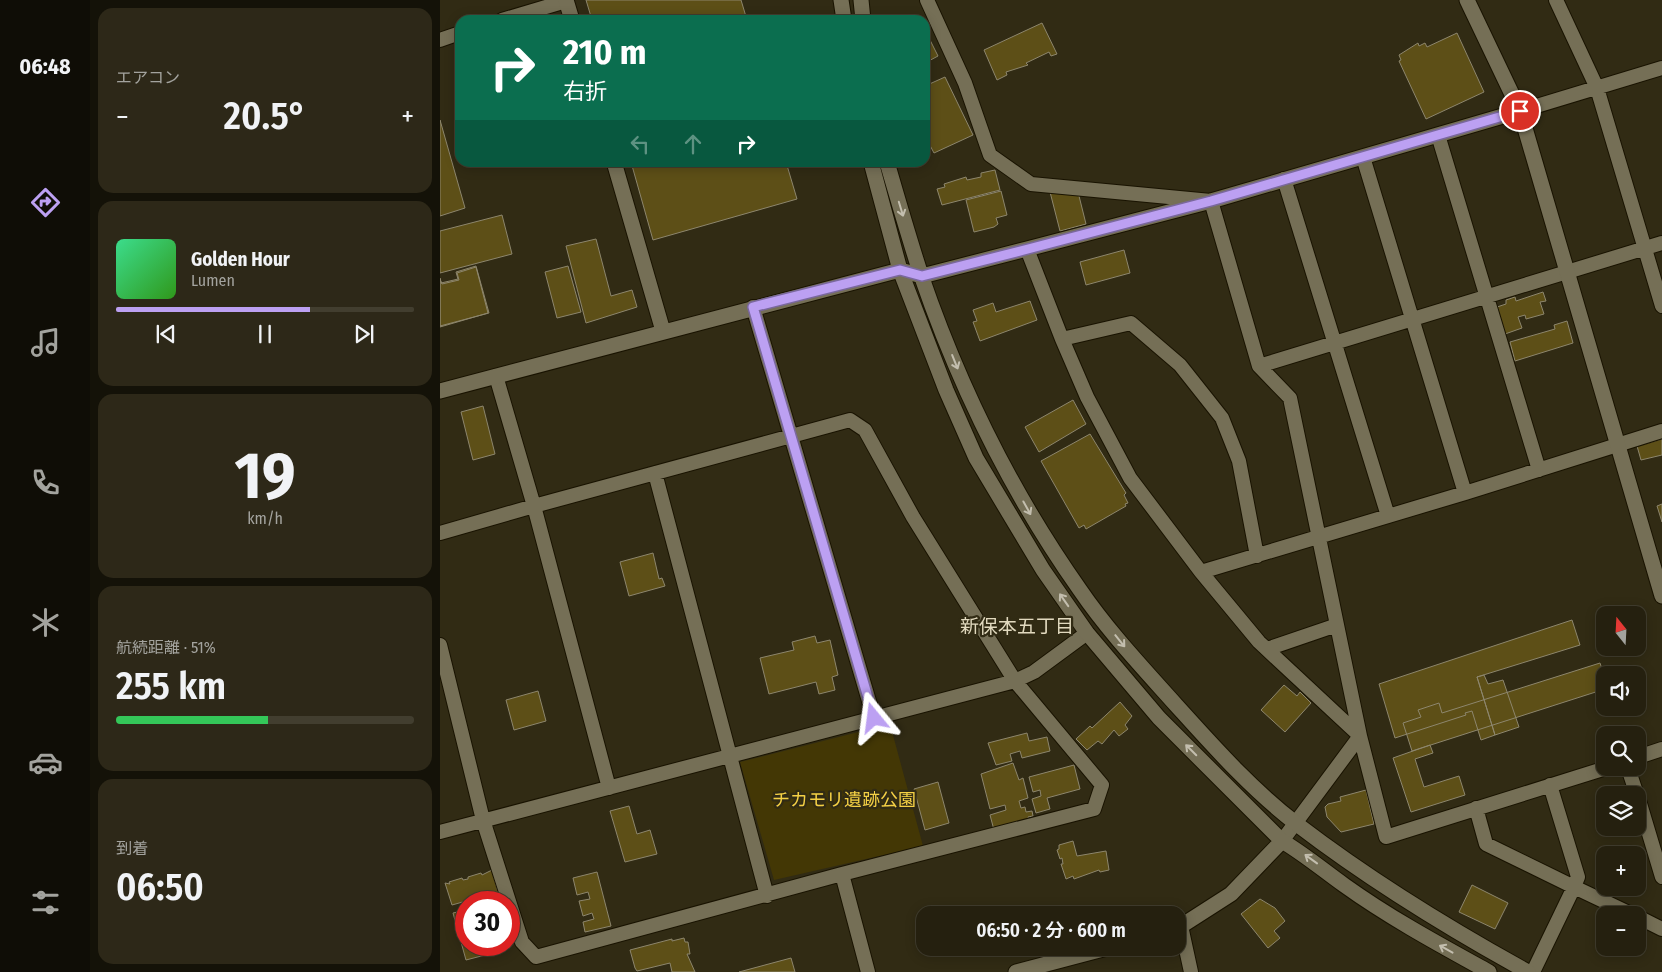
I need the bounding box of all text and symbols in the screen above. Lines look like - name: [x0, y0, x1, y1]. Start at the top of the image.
- text: 210 m: [563, 31, 647, 73]
- icon: right: [480, 35, 545, 100]
- text: 06:48: [19, 53, 71, 80]
- text: エアコン: [116, 68, 180, 87]
- text: 右折: [563, 78, 607, 105]
- pin: [1499, 90, 1541, 132]
- text: 20.5°: [224, 93, 306, 139]
- icon: arrive: [1506, 97, 1534, 125]
- text: −: [116, 100, 129, 133]
- text: +: [401, 100, 414, 133]
- icon: left: [626, 130, 654, 158]
- icon: ahead: [679, 130, 707, 158]
- icon: right: [732, 130, 760, 158]
- icon: directions: [28, 185, 63, 220]
- one-way arrow: [897, 201, 906, 216]
- text: Golden Hour: [191, 248, 290, 271]
- text: Lumen: [191, 271, 235, 290]
- icon: previous: [152, 320, 180, 348]
- icon: pause: [251, 320, 279, 348]
- icon: next: [350, 320, 378, 348]
- icon: music: [28, 325, 63, 360]
- one-way arrow: [951, 354, 961, 369]
- text: 19: [234, 437, 296, 515]
- icon: phone: [28, 465, 63, 500]
- one-way arrow: [1023, 500, 1033, 514]
- text: km/h: [247, 509, 283, 528]
- one-way arrow: [1059, 593, 1069, 607]
- icon: climate: [28, 605, 63, 640]
- north arrow: [1596, 606, 1646, 656]
- map controls: [1596, 606, 1646, 956]
- district label: 新保本五丁目: [960, 615, 1074, 638]
- one-way arrow: [1114, 634, 1125, 647]
- text: 航続距離 · 51%: [116, 638, 216, 657]
- text: 255 km: [116, 663, 226, 709]
- button: sound: [1596, 666, 1646, 716]
- position arrow: [847, 691, 899, 743]
- button: search: [1596, 726, 1646, 776]
- one-way arrow: [1185, 744, 1197, 756]
- icon: car: [28, 745, 63, 780]
- button: layers: [1596, 786, 1646, 836]
- park label: チカモリ遺跡公園: [772, 789, 916, 811]
- text: 到着: [116, 839, 148, 858]
- button: +: [1596, 846, 1646, 896]
- one-way arrow: [1305, 854, 1318, 865]
- text: 06:50: [116, 864, 204, 910]
- icon: filters: [28, 885, 63, 920]
- speed limit sign: 30: [455, 891, 520, 956]
- button: −: [1596, 906, 1646, 956]
- text: 06:50 · 2 分 · 600 m: [976, 919, 1126, 942]
- one-way arrow: [1439, 944, 1454, 954]

